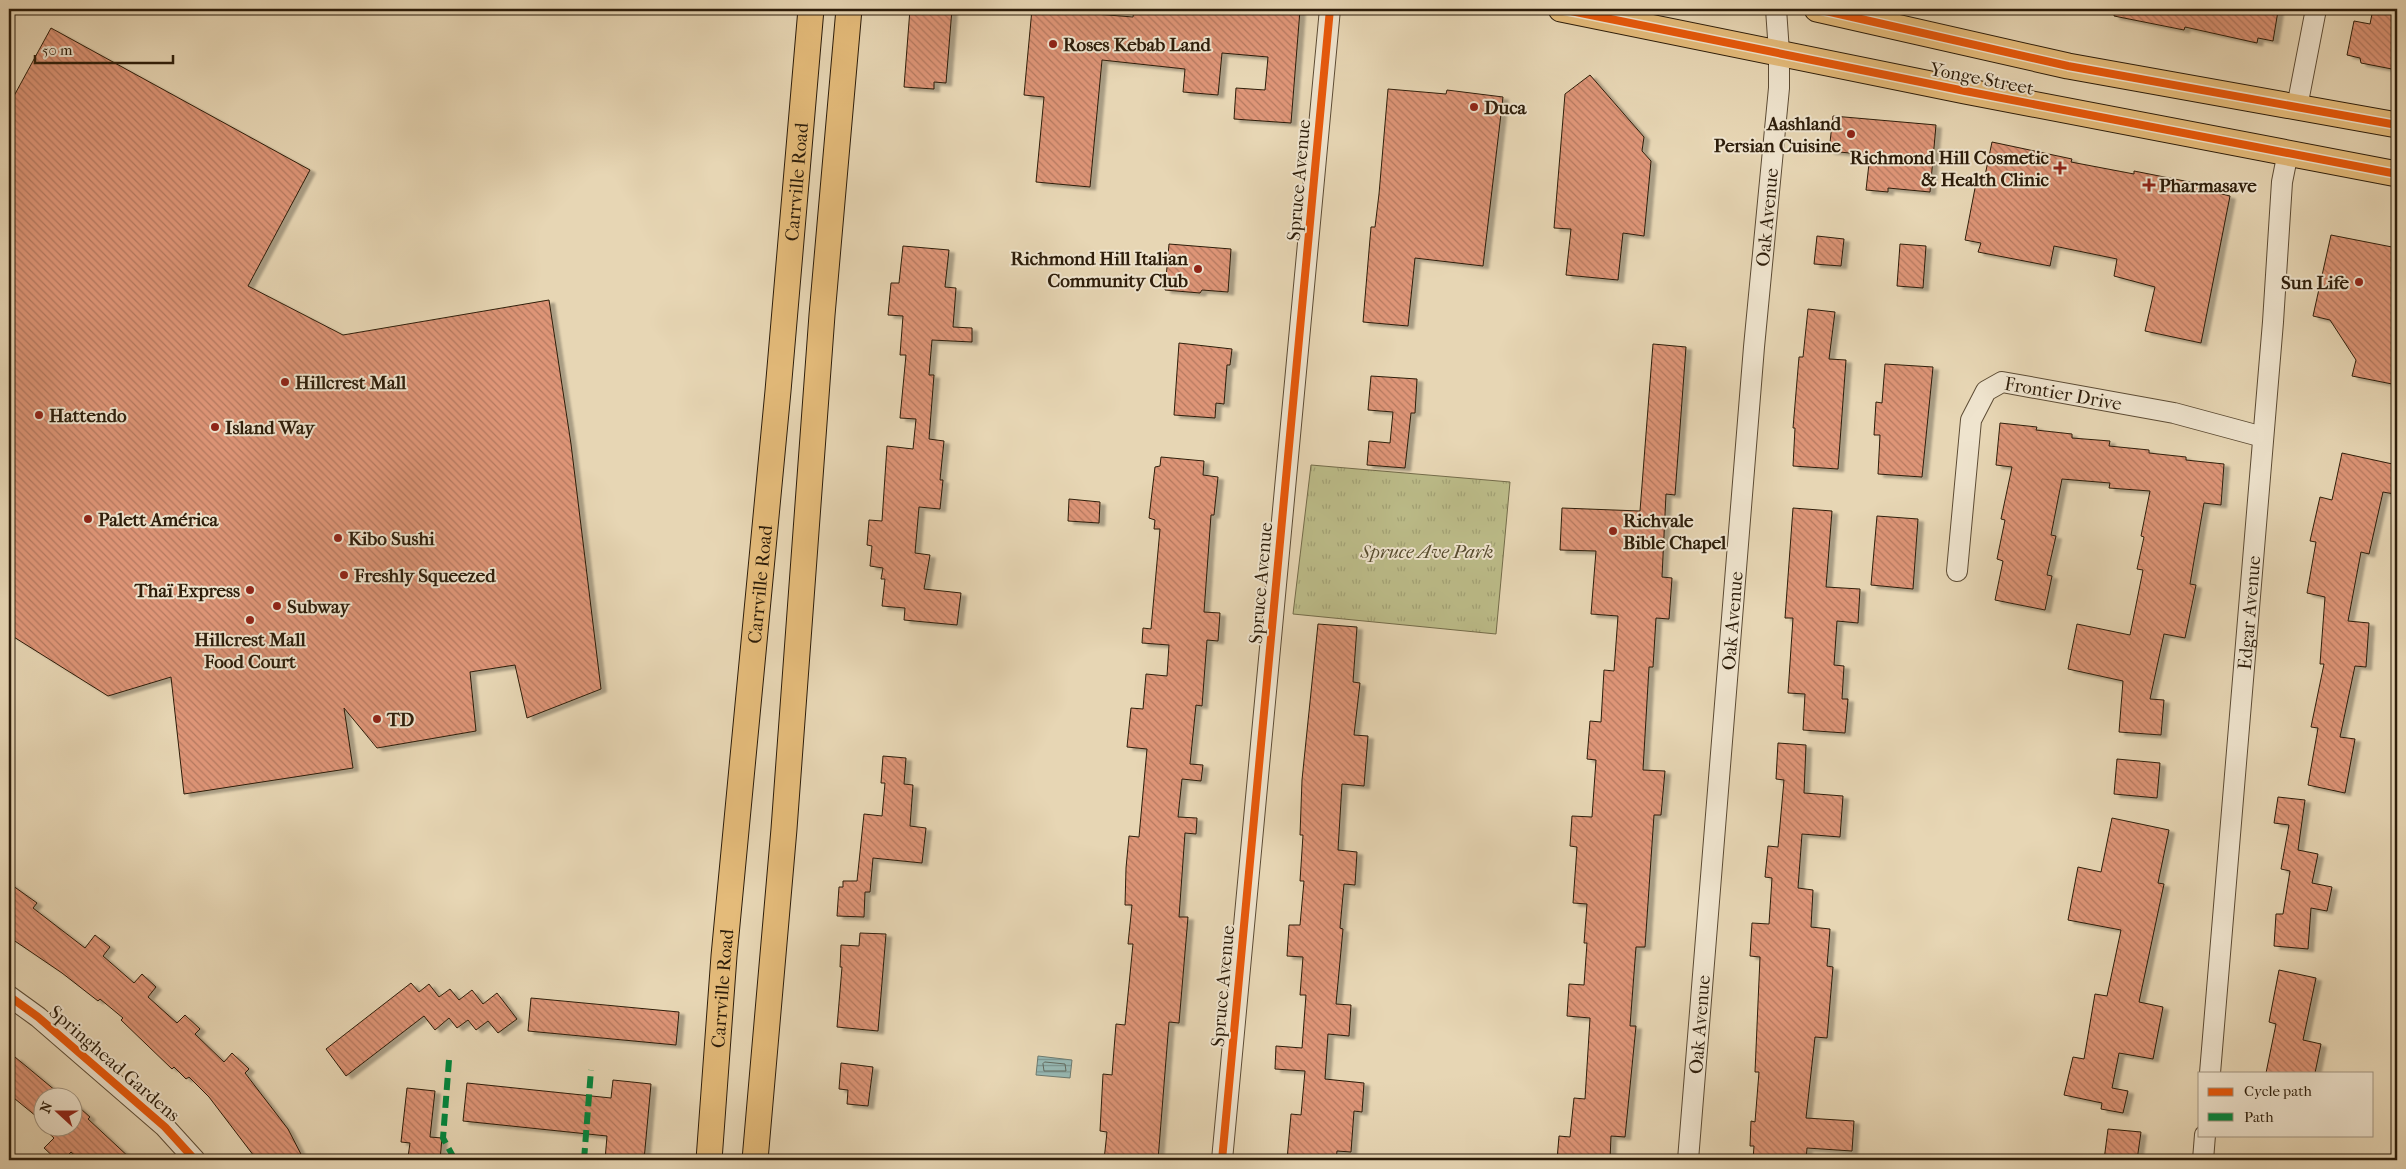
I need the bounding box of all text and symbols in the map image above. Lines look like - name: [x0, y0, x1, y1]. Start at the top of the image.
- scale bar: [35, 32, 172, 64]
- place label: Roses Kebab Land: [1063, 34, 1212, 56]
- marker: Roses Kebab Land: [1047, 38, 1059, 50]
- text: 50 m: [42, 41, 73, 59]
- street label: Yonge Street: [1927, 58, 2036, 100]
- place label: Duca: [1484, 97, 1528, 119]
- marker: Duca: [1468, 101, 1480, 113]
- place label: Aashland Persian Cuisine: [1714, 113, 1842, 157]
- street label: Spruce Avenue: [1283, 118, 1315, 242]
- street label: Carrville Road: [781, 121, 813, 242]
- marker: Aashland Persian Cuisine: [1845, 128, 1857, 140]
- place label: Richmond Hill Cosmetic & Health Clinic: [1850, 147, 2050, 191]
- marker: Richmond Hill Cosmetic & Health Clinic: [2053, 161, 2067, 175]
- street label: Oak Avenue: [1752, 167, 1783, 268]
- place label: Pharmasave: [2159, 175, 2257, 197]
- marker: Pharmasave: [2143, 179, 2155, 191]
- place label: Richmond Hill Italian Community Club: [1011, 248, 1189, 292]
- marker: Richmond Hill Italian Community Club: [1192, 263, 1204, 275]
- place label: Sun Life: [2281, 272, 2350, 294]
- marker: Sun Life: [2353, 276, 2365, 288]
- place label: Hillcrest Mall: [295, 372, 407, 394]
- street label: Frontier Drive: [2003, 373, 2124, 415]
- marker: Hillcrest Mall: [279, 376, 291, 388]
- place label: Hattendo: [49, 405, 127, 427]
- marker: Hattendo: [33, 409, 45, 421]
- place label: Island Way: [225, 417, 316, 439]
- marker: Island Way: [209, 421, 221, 433]
- place label: Palett América: [98, 509, 220, 531]
- place label: Richvale Bible Chapel: [1623, 510, 1727, 554]
- marker: Palett América: [82, 513, 94, 525]
- street label: Spruce Avenue: [1245, 521, 1277, 645]
- street label: Carrville Road: [744, 523, 777, 645]
- marker: Richvale Bible Chapel: [1607, 525, 1619, 537]
- place label: Kibo Sushi: [348, 528, 435, 550]
- marker: Kibo Sushi: [332, 532, 344, 544]
- park label: Spruce Ave Park: [1360, 541, 1493, 563]
- street label: Edgar Avenue: [2234, 555, 2265, 671]
- place label: Freshly Squeezed: [353, 565, 496, 587]
- marker: Freshly Squeezed: [338, 569, 350, 581]
- street label: Oak Avenue: [1718, 571, 1748, 671]
- place label: Thaï Express: [134, 580, 240, 602]
- marker: Thaï Express: [244, 584, 256, 596]
- place label: Subway: [287, 596, 350, 618]
- marker: Subway: [271, 600, 283, 612]
- marker: Hillcrest Mall Food Court: [244, 614, 256, 626]
- place label: Hillcrest Mall Food Court: [194, 629, 306, 673]
- place label: TD: [386, 709, 415, 731]
- marker: TD: [371, 713, 383, 725]
- street label: Spruce Avenue: [1207, 924, 1239, 1048]
- street label: Carrville Road: [707, 928, 739, 1049]
- street label: Oak Avenue: [1685, 974, 1715, 1075]
- street label: Springhead Gardens: [45, 1001, 184, 1126]
- legend: [2198, 1072, 2374, 1136]
- text: Cycle path: [2244, 1082, 2312, 1100]
- north arrow: [32, 1086, 82, 1136]
- text: N: [36, 1099, 56, 1116]
- text: Path: [2244, 1108, 2274, 1126]

